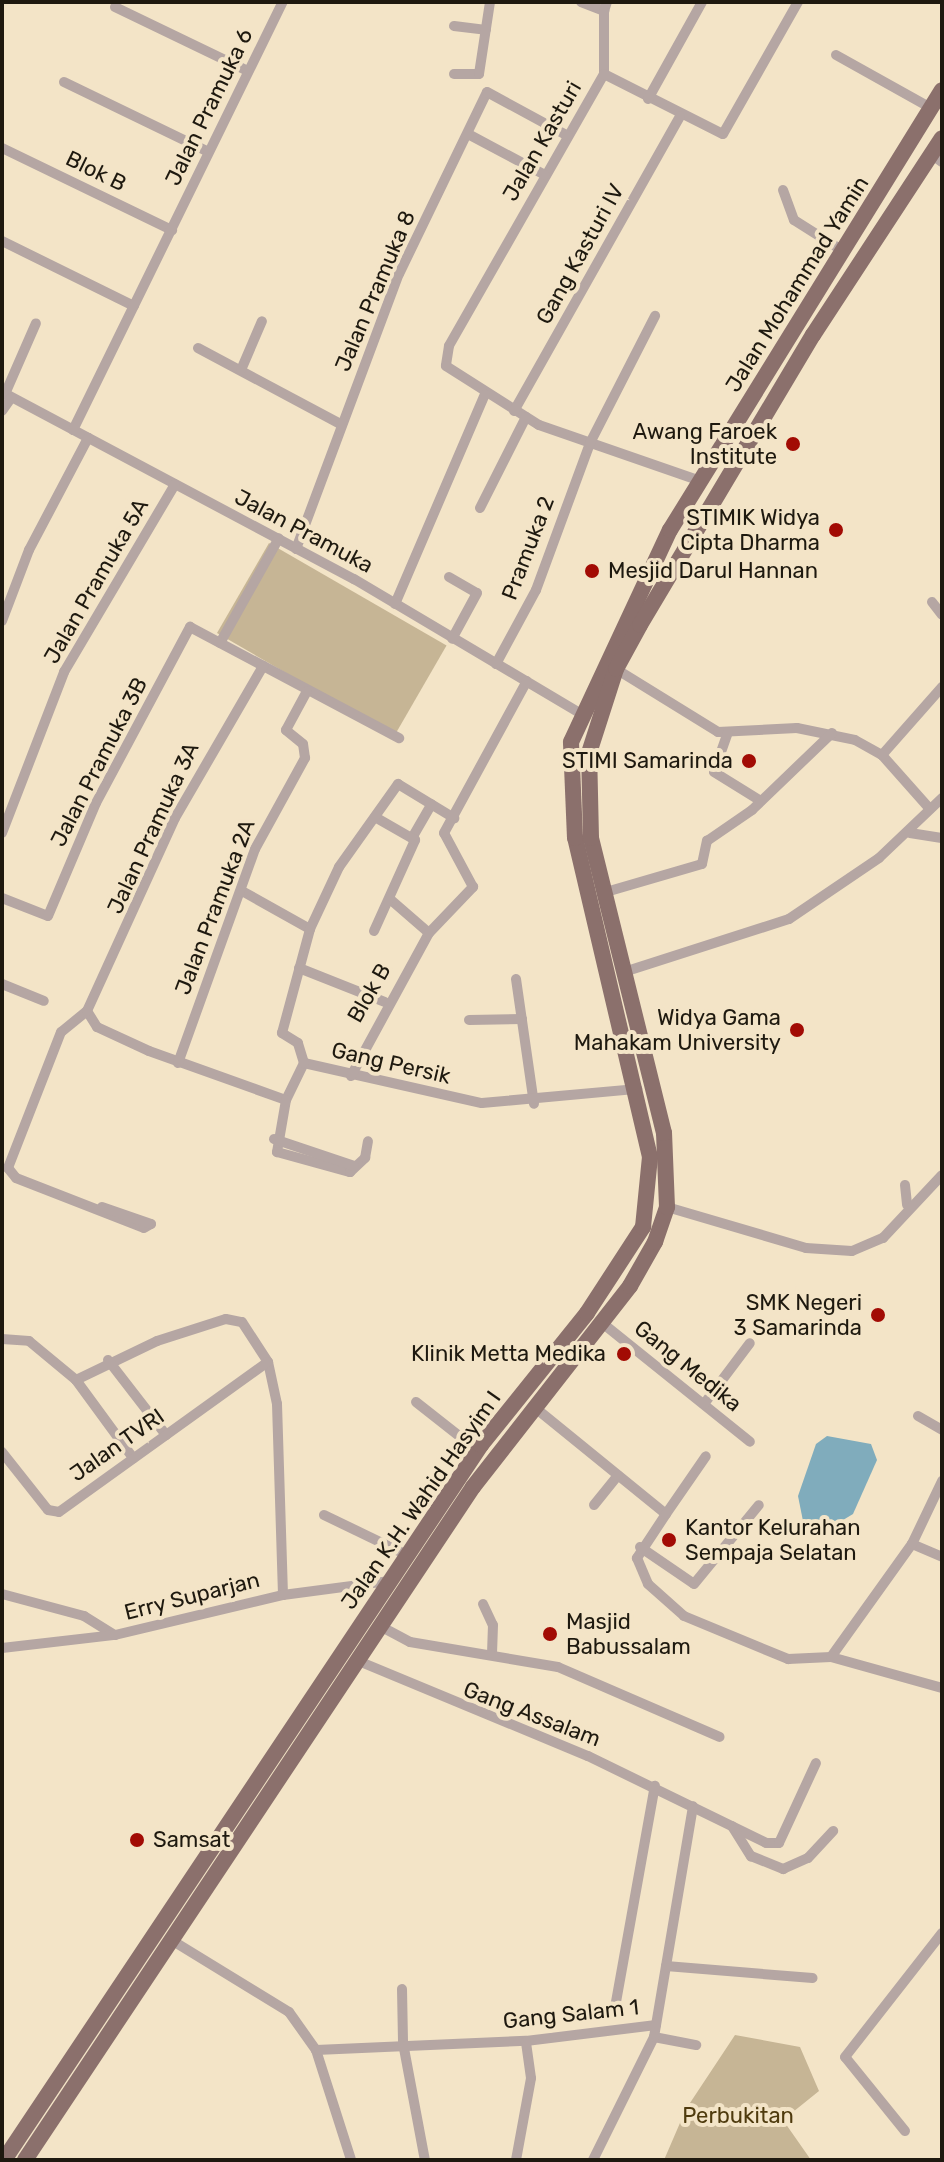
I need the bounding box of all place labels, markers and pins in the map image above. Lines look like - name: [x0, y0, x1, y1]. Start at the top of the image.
- place label: Awang Faroek Institute: [633, 418, 777, 470]
- marker: Awang Faroek Institute: [784, 435, 802, 453]
- place label: STIMIK Widya Cipta Dharma: [680, 504, 820, 556]
- marker: STIMIK Widya Cipta Dharma: [827, 521, 845, 539]
- place label: Mesjid Darul Hannan: [608, 558, 818, 584]
- marker: Mesjid Darul Hannan: [583, 562, 601, 580]
- place label: STIMI Samarinda: [562, 748, 733, 774]
- marker: STIMI Samarinda: [740, 752, 758, 770]
- place label: Widya Gama Mahakam University: [574, 1004, 781, 1056]
- marker: Widya Gama Mahakam University: [788, 1021, 806, 1039]
- place label: SMK Negeri 3 Samarinda: [734, 1289, 862, 1340]
- marker: SMK Negeri 3 Samarinda: [869, 1306, 887, 1324]
- place label: Klinik Metta Medika: [411, 1341, 606, 1367]
- marker: Klinik Metta Medika: [613, 1343, 635, 1365]
- place label: Kantor Kelurahan Sempaja Selatan: [685, 1514, 861, 1566]
- marker: Kantor Kelurahan Sempaja Selatan: [660, 1531, 678, 1549]
- place label: Masjid Babussalam: [566, 1608, 691, 1660]
- marker: Masjid Babussalam: [541, 1625, 559, 1643]
- place label: Samsat: [153, 1827, 230, 1853]
- marker: Samsat: [128, 1831, 146, 1849]

